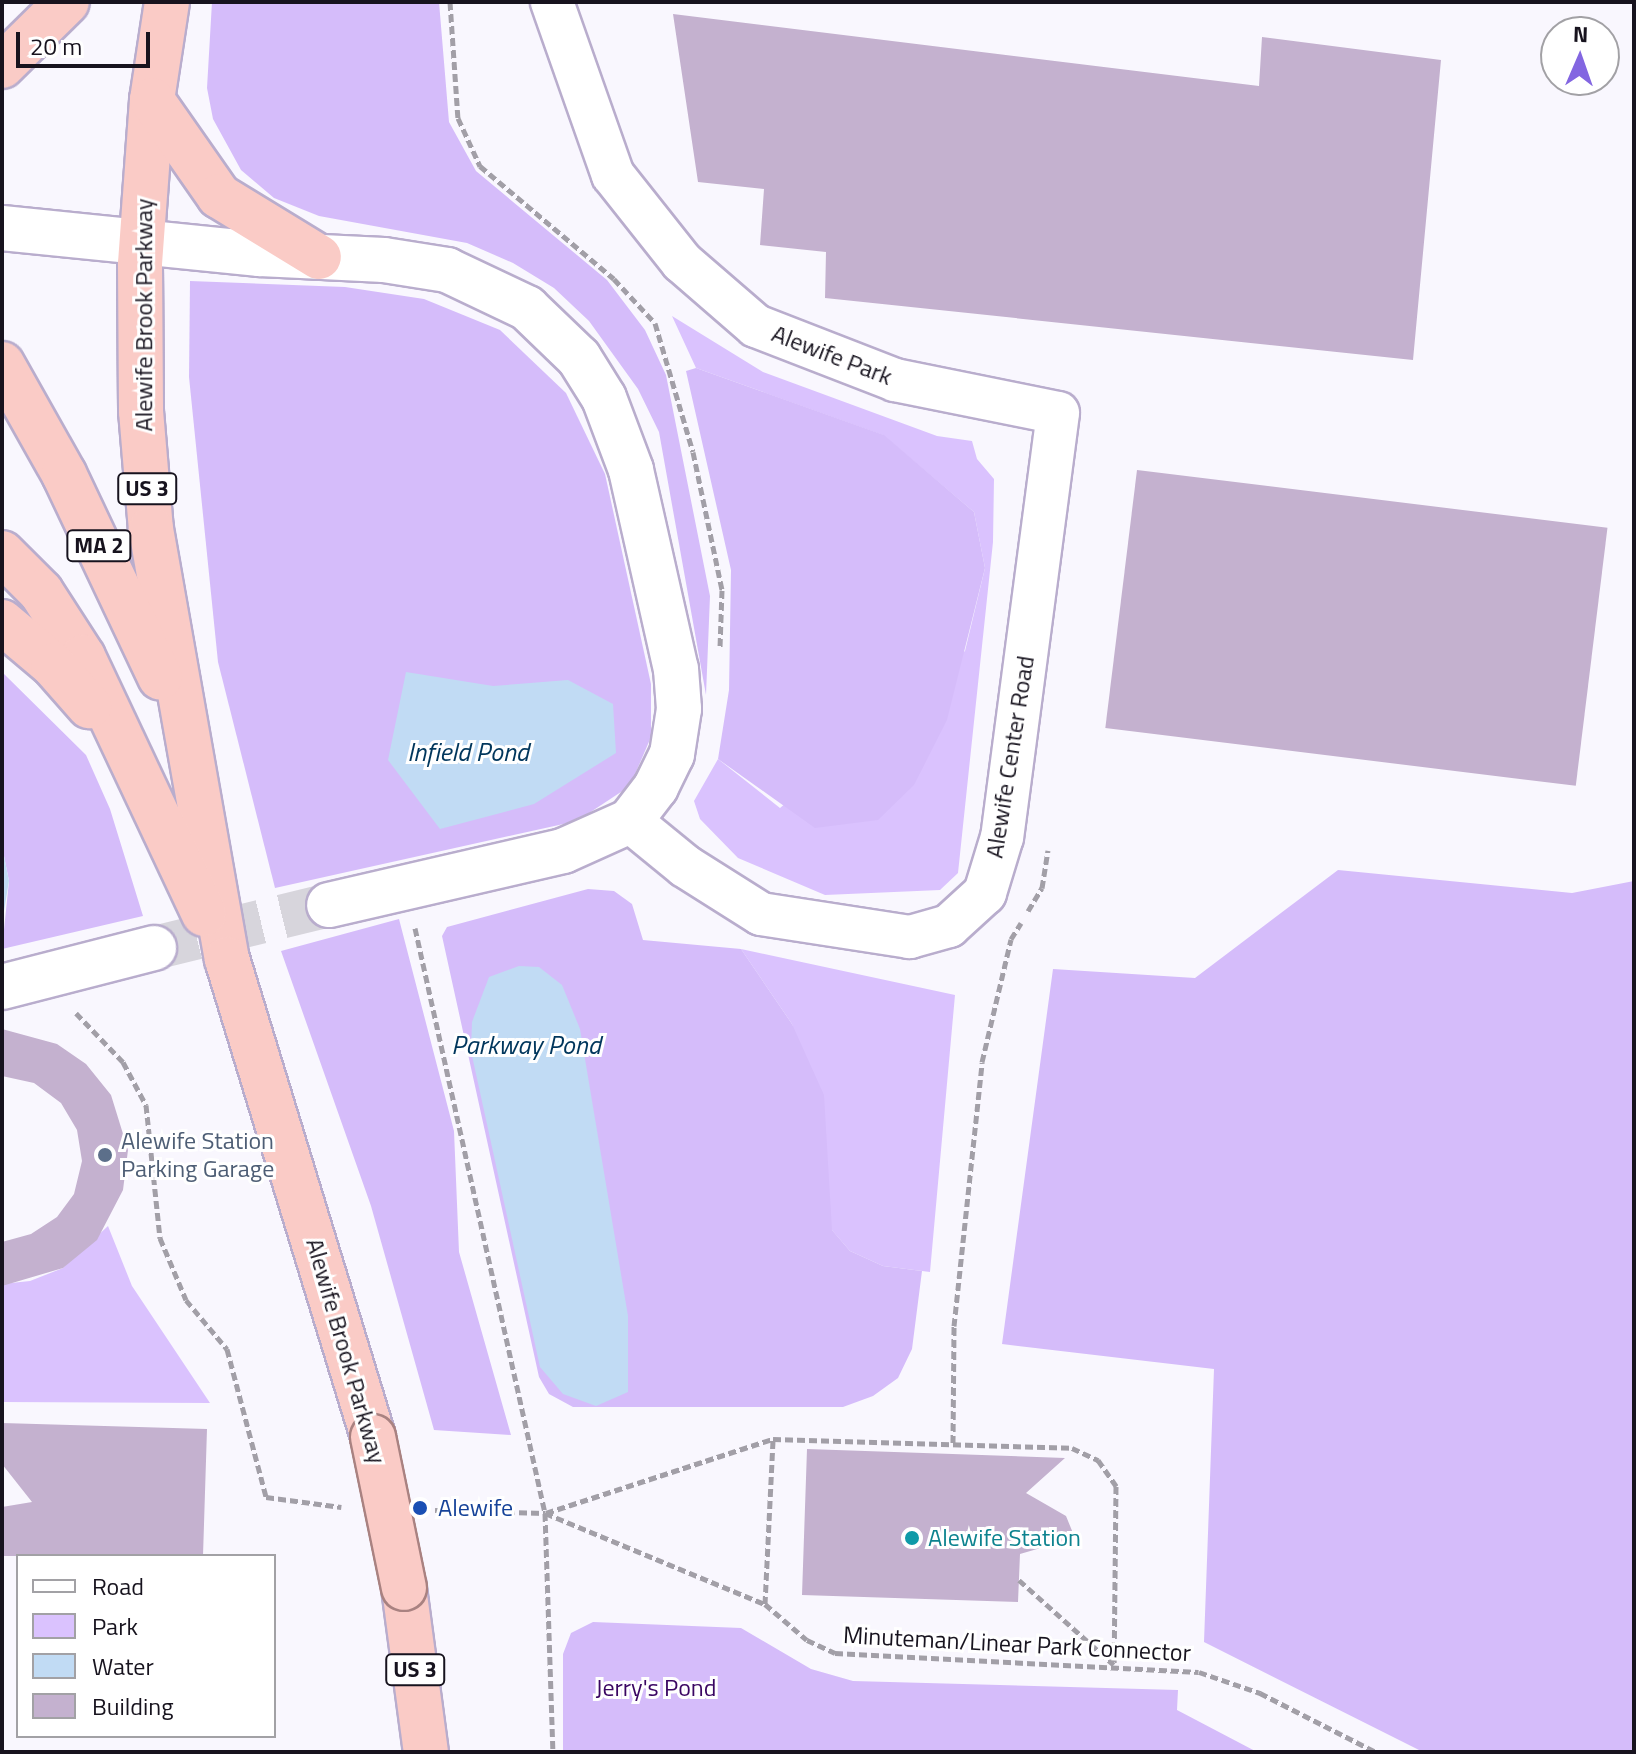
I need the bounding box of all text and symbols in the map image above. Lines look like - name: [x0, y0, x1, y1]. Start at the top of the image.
- scale bar: [20, 16, 154, 66]
- north arrow: [1540, 16, 1620, 96]
- text: N: [1573, 17, 1589, 51]
- text: 20 m: [30, 28, 82, 64]
- street label: Alewife Brook Parkway: [130, 198, 158, 432]
- street label: Alewife Park: [768, 319, 896, 391]
- road number: US 3: [117, 471, 177, 507]
- road number: MA 2: [65, 528, 133, 564]
- street label: Alewife Center Road: [980, 654, 1040, 860]
- water label: Infield Pond: [407, 736, 529, 768]
- water label: Parkway Pond: [451, 1029, 601, 1061]
- place label: Alewife Station Parking Garage: [121, 1127, 274, 1183]
- marker: Alewife Station Parking Garage: [96, 1146, 114, 1164]
- street label: Alewife Brook Parkway: [300, 1235, 392, 1467]
- place label: Alewife: [438, 1494, 513, 1522]
- marker: Alewife: [409, 1497, 431, 1519]
- place label: Alewife Station: [928, 1524, 1081, 1552]
- marker: Alewife Station: [903, 1529, 921, 1547]
- legend: [16, 1554, 276, 1738]
- text: Road: [92, 1568, 144, 1604]
- text: Park: [92, 1608, 138, 1644]
- street label: Minuteman/Linear Park Connector: [842, 1621, 1192, 1667]
- text: Water: [92, 1648, 154, 1684]
- road number: US 3: [385, 1652, 445, 1688]
- park label: Jerry's Pond: [596, 1674, 716, 1702]
- text: Building: [92, 1688, 174, 1724]

